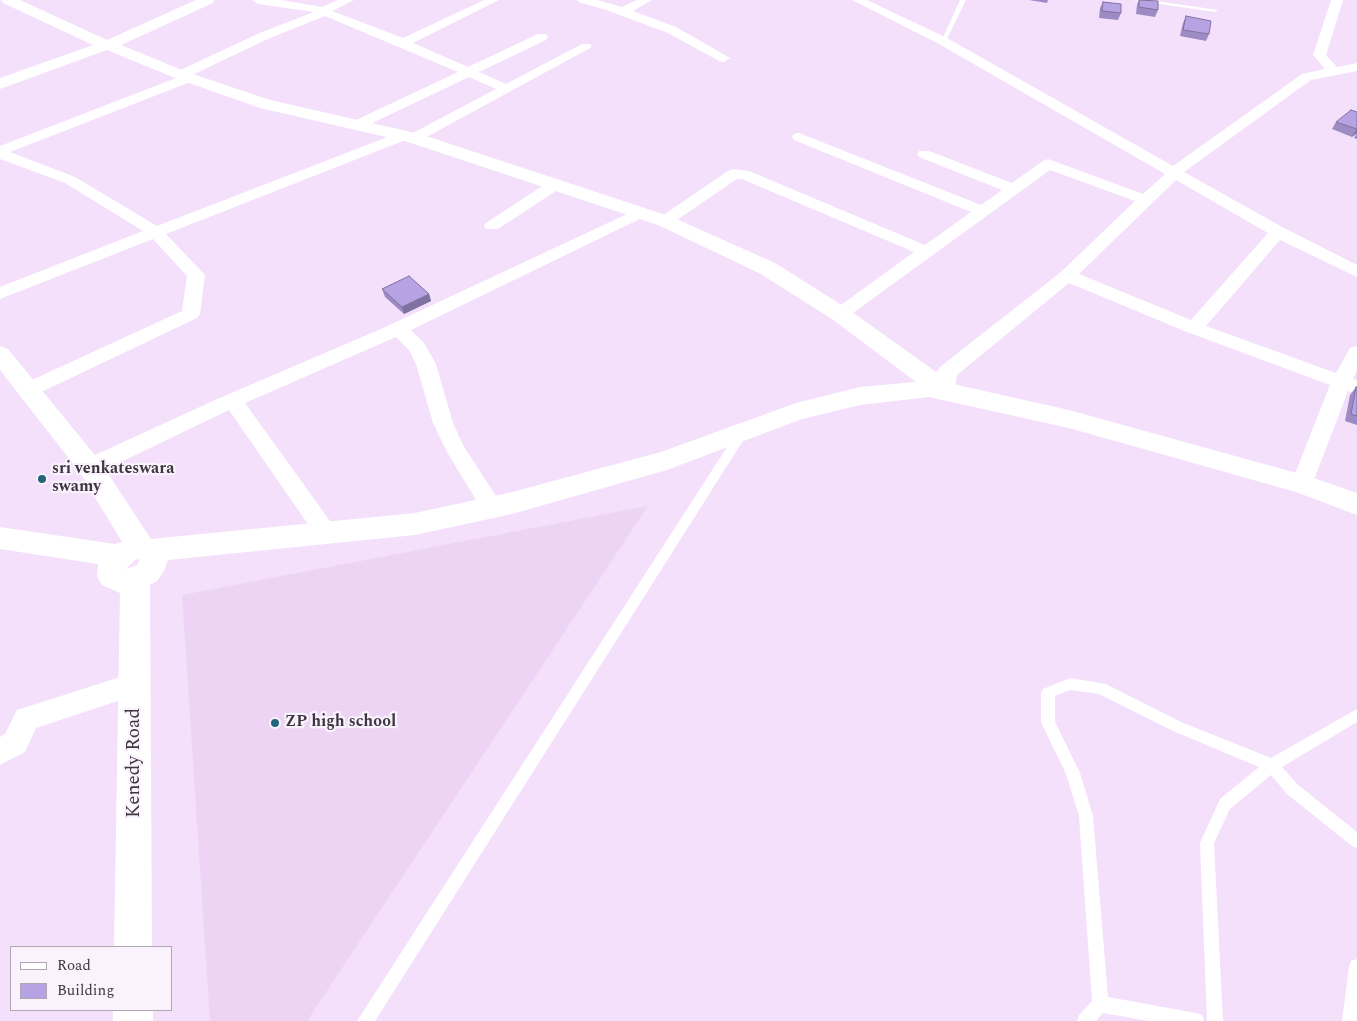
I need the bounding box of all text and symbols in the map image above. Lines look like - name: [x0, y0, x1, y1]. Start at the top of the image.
- place label: sri venkateswara swamy: [52, 460, 174, 498]
- marker: sri venkateswara swamy: [36, 473, 48, 485]
- street label: Kenedy Road: [124, 708, 146, 818]
- place label: ZP high school: [285, 713, 396, 733]
- marker: ZP high school: [269, 717, 281, 729]
- legend: [10, 946, 172, 1011]
- text: Road: [57, 954, 91, 977]
- text: Building: [57, 979, 114, 1002]

